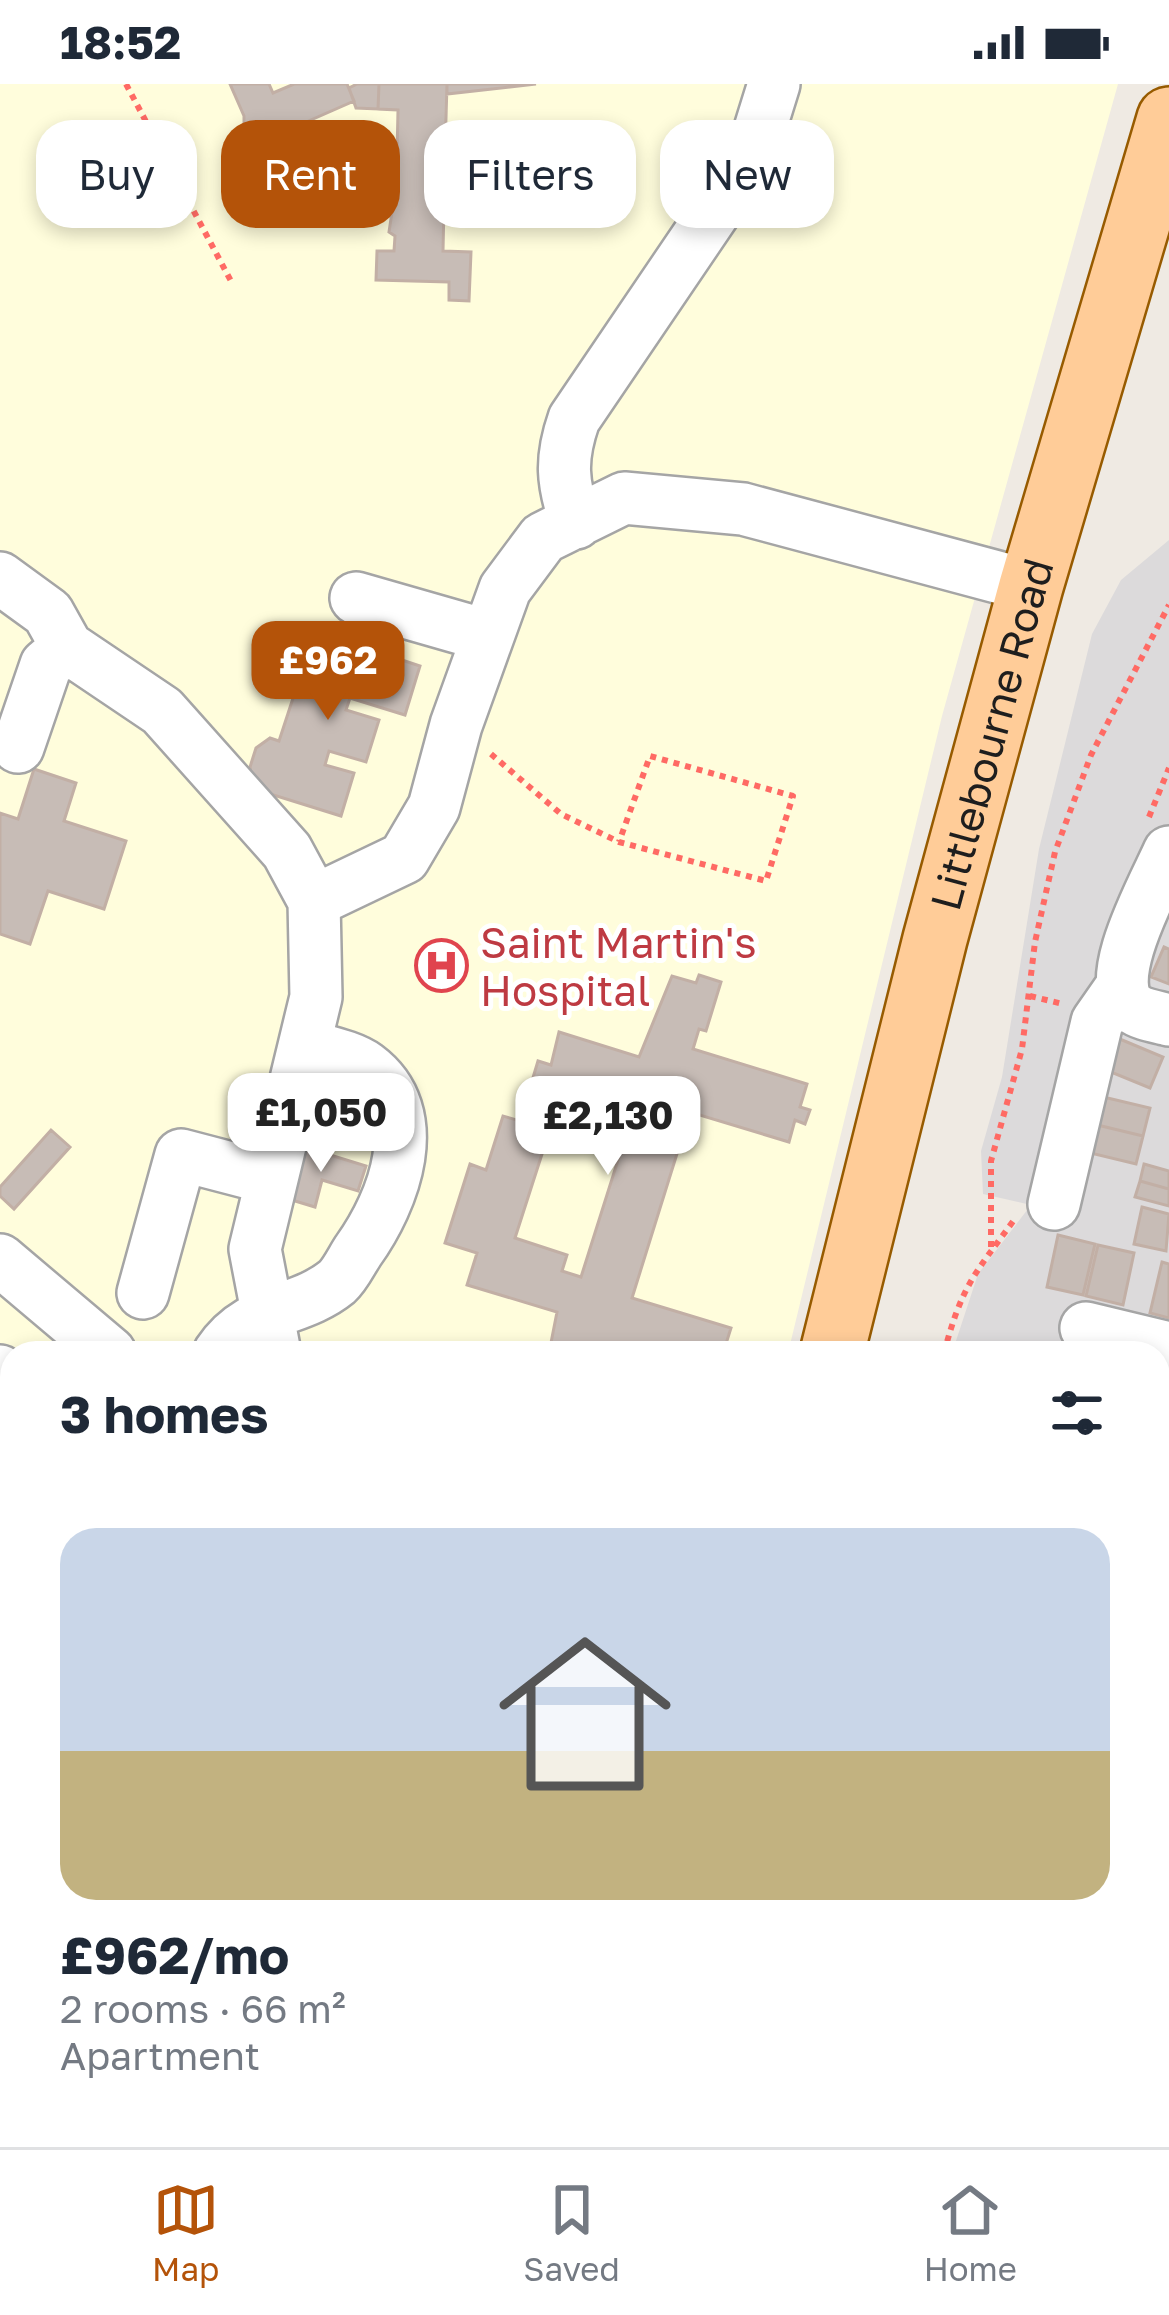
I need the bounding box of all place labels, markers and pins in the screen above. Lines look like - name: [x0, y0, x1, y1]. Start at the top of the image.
- pin: £962: [257, 621, 399, 723]
- place label: Saint Martin's Hospital: [480, 917, 757, 1015]
- hospital icon: Saint Martin's Hospital: [413, 938, 469, 994]
- pin: £1,050: [223, 1073, 419, 1175]
- pin: £2,130: [510, 1076, 706, 1178]

